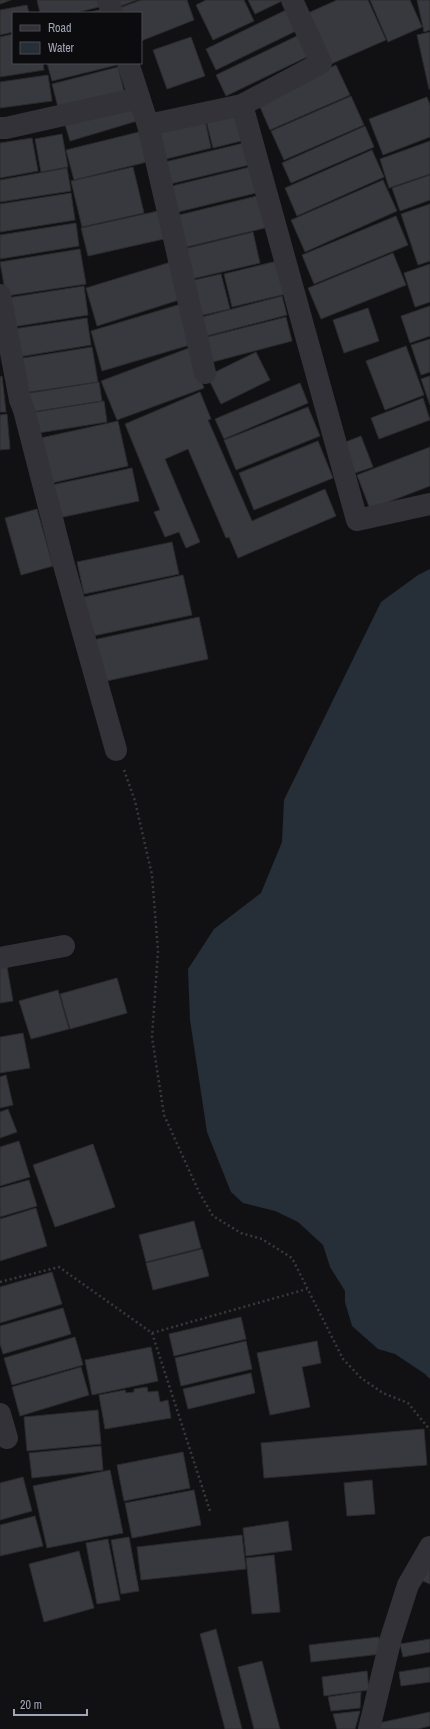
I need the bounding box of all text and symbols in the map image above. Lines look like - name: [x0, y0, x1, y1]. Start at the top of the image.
- legend: [12, 12, 142, 64]
- text: Road: [48, 20, 72, 36]
- text: Water: [48, 40, 75, 56]
- scale bar: [14, 1691, 87, 1717]
- text: 20 m: [20, 1697, 42, 1713]

